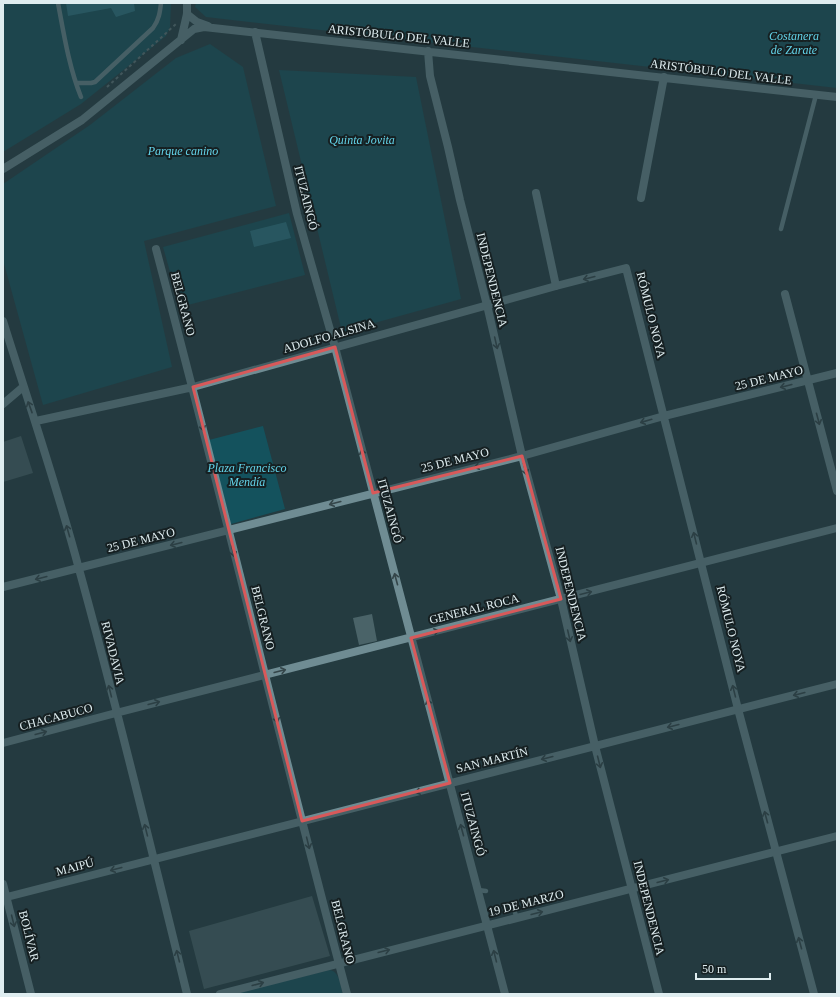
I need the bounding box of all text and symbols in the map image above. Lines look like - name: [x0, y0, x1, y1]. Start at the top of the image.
- street label: ARISTÓBULO DEL VALLE: [327, 22, 471, 50]
- park label: Costanera de Zarate: [769, 29, 819, 57]
- street label: ARISTÓBULO DEL VALLE: [649, 56, 793, 88]
- park label: Quinta Jovita: [329, 133, 395, 147]
- park label: Parque canino: [147, 144, 218, 158]
- street label: ITUZAINGÓ: [291, 164, 321, 232]
- street label: INDEPENDENCIA: [474, 231, 511, 329]
- street label: RÓMULO NOYA: [634, 270, 669, 360]
- street label: BELGRANO: [168, 271, 198, 338]
- one-way arrow: [582, 274, 595, 282]
- street label: ADOLFO ALSINA: [281, 316, 377, 356]
- one-way arrow: [492, 336, 500, 349]
- street label: 25 DE MAYO: [734, 363, 805, 393]
- one-way arrow: [779, 383, 792, 391]
- one-way arrow: [26, 401, 34, 413]
- one-way arrow: [815, 412, 822, 425]
- one-way arrow: [198, 418, 206, 431]
- one-way arrow: [640, 418, 653, 425]
- street label: 25 DE MAYO: [420, 445, 491, 475]
- one-way arrow: [359, 449, 366, 462]
- park label: Plaza Francisco Mendía: [207, 461, 287, 489]
- one-way arrow: [474, 463, 487, 470]
- one-way arrow: [522, 463, 530, 476]
- street label: ITUZAINGÓ: [375, 477, 405, 545]
- one-way arrow: [329, 499, 342, 507]
- one-way arrow: [64, 525, 71, 538]
- street label: 25 DE MAYO: [106, 525, 177, 555]
- one-way arrow: [691, 532, 699, 545]
- one-way arrow: [170, 541, 183, 548]
- one-way arrow: [229, 544, 237, 557]
- street label: INDEPENDENCIA: [553, 545, 590, 643]
- one-way arrow: [391, 573, 399, 586]
- one-way arrow: [35, 575, 48, 582]
- street label: RÓMULO NOYA: [714, 584, 749, 674]
- street label: BELGRANO: [248, 585, 278, 652]
- one-way arrow: [579, 588, 592, 596]
- street label: GENERAL ROCA: [428, 591, 521, 627]
- street label: RIVADAVIA: [98, 620, 128, 686]
- one-way arrow: [426, 628, 439, 635]
- one-way arrow: [566, 629, 574, 642]
- one-way arrow: [273, 667, 286, 674]
- one-way arrow: [106, 684, 114, 697]
- one-way arrow: [730, 685, 737, 698]
- one-way arrow: [793, 690, 806, 698]
- one-way arrow: [147, 699, 160, 706]
- one-way arrow: [425, 699, 432, 712]
- street label: CHACABUCO: [18, 700, 95, 734]
- one-way arrow: [272, 711, 280, 724]
- one-way arrow: [667, 723, 680, 730]
- one-way arrow: [34, 729, 47, 736]
- street label: SAN MARTÍN: [455, 744, 530, 776]
- one-way arrow: [541, 755, 554, 762]
- one-way arrow: [596, 755, 604, 768]
- one-way arrow: [415, 787, 428, 795]
- street label: ITUZAINGÓ: [458, 790, 488, 858]
- one-way arrow: [762, 811, 770, 824]
- one-way arrow: [142, 824, 149, 837]
- one-way arrow: [458, 824, 465, 837]
- one-way arrow: [305, 837, 312, 850]
- street label: MAIPÚ: [55, 855, 96, 879]
- street label: INDEPENDENCIA: [631, 859, 668, 957]
- one-way arrow: [110, 866, 123, 873]
- one-way arrow: [656, 876, 669, 884]
- street label: 19 DE MARZO: [487, 887, 566, 919]
- street label: BELGRANO: [328, 899, 358, 966]
- one-way arrow: [530, 908, 543, 916]
- street label: BOLÍVAR: [16, 909, 42, 963]
- one-way arrow: [9, 915, 17, 928]
- one-way arrow: [796, 937, 803, 950]
- one-way arrow: [377, 947, 390, 954]
- one-way arrow: [174, 950, 181, 963]
- one-way arrow: [491, 950, 498, 963]
- scale bar: [696, 955, 770, 981]
- text: 50 m: [702, 962, 727, 976]
- one-way arrow: [251, 980, 264, 987]

